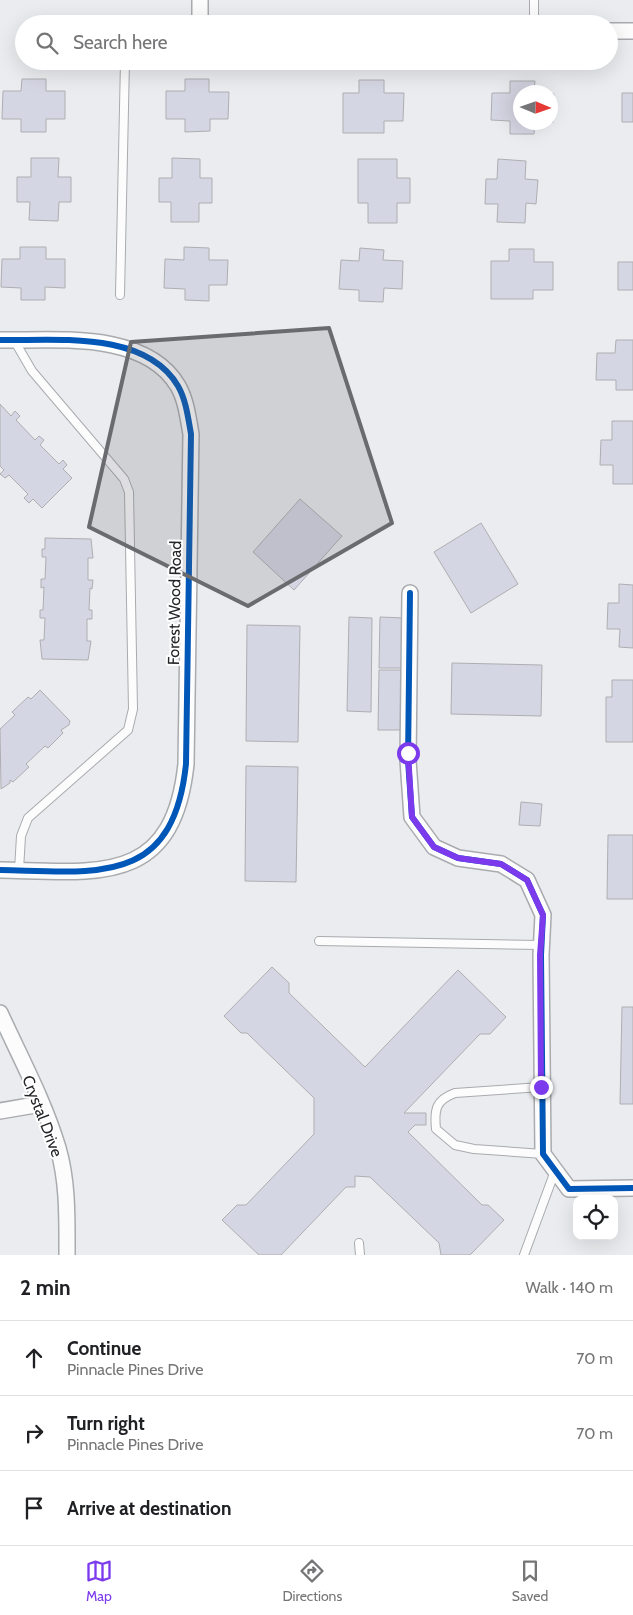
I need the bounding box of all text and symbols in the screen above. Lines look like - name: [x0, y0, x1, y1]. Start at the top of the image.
- search box: [15, 15, 618, 70]
- icon: search: [33, 29, 61, 57]
- text: Search here: [73, 31, 167, 54]
- north arrow: [513, 85, 558, 130]
- street label: Forest Wood Road: [164, 541, 185, 665]
- route start: [397, 742, 420, 765]
- street label: Crystal Drive: [18, 1073, 67, 1160]
- route end: [530, 1076, 553, 1099]
- map controls: [573, 1195, 618, 1240]
- button: locate: [573, 1195, 618, 1240]
- text: 2 min: [20, 1275, 71, 1300]
- text: Walk · 140 m: [526, 1278, 613, 1297]
- text: Continue: [67, 1337, 141, 1360]
- icon: ahead: [20, 1344, 48, 1372]
- text: 70 m: [576, 1349, 613, 1368]
- text: Pinnacle Pines Drive: [67, 1360, 203, 1379]
- text: Turn right: [67, 1412, 145, 1435]
- icon: right: [20, 1419, 48, 1447]
- text: 70 m: [576, 1424, 613, 1443]
- text: Pinnacle Pines Drive: [67, 1435, 203, 1454]
- icon: arrive: [20, 1494, 48, 1522]
- text: Arrive at destination: [67, 1497, 231, 1520]
- tab: Map: [85, 1557, 113, 1605]
- tab: Directions: [282, 1557, 342, 1605]
- tab: Saved: [512, 1557, 548, 1605]

